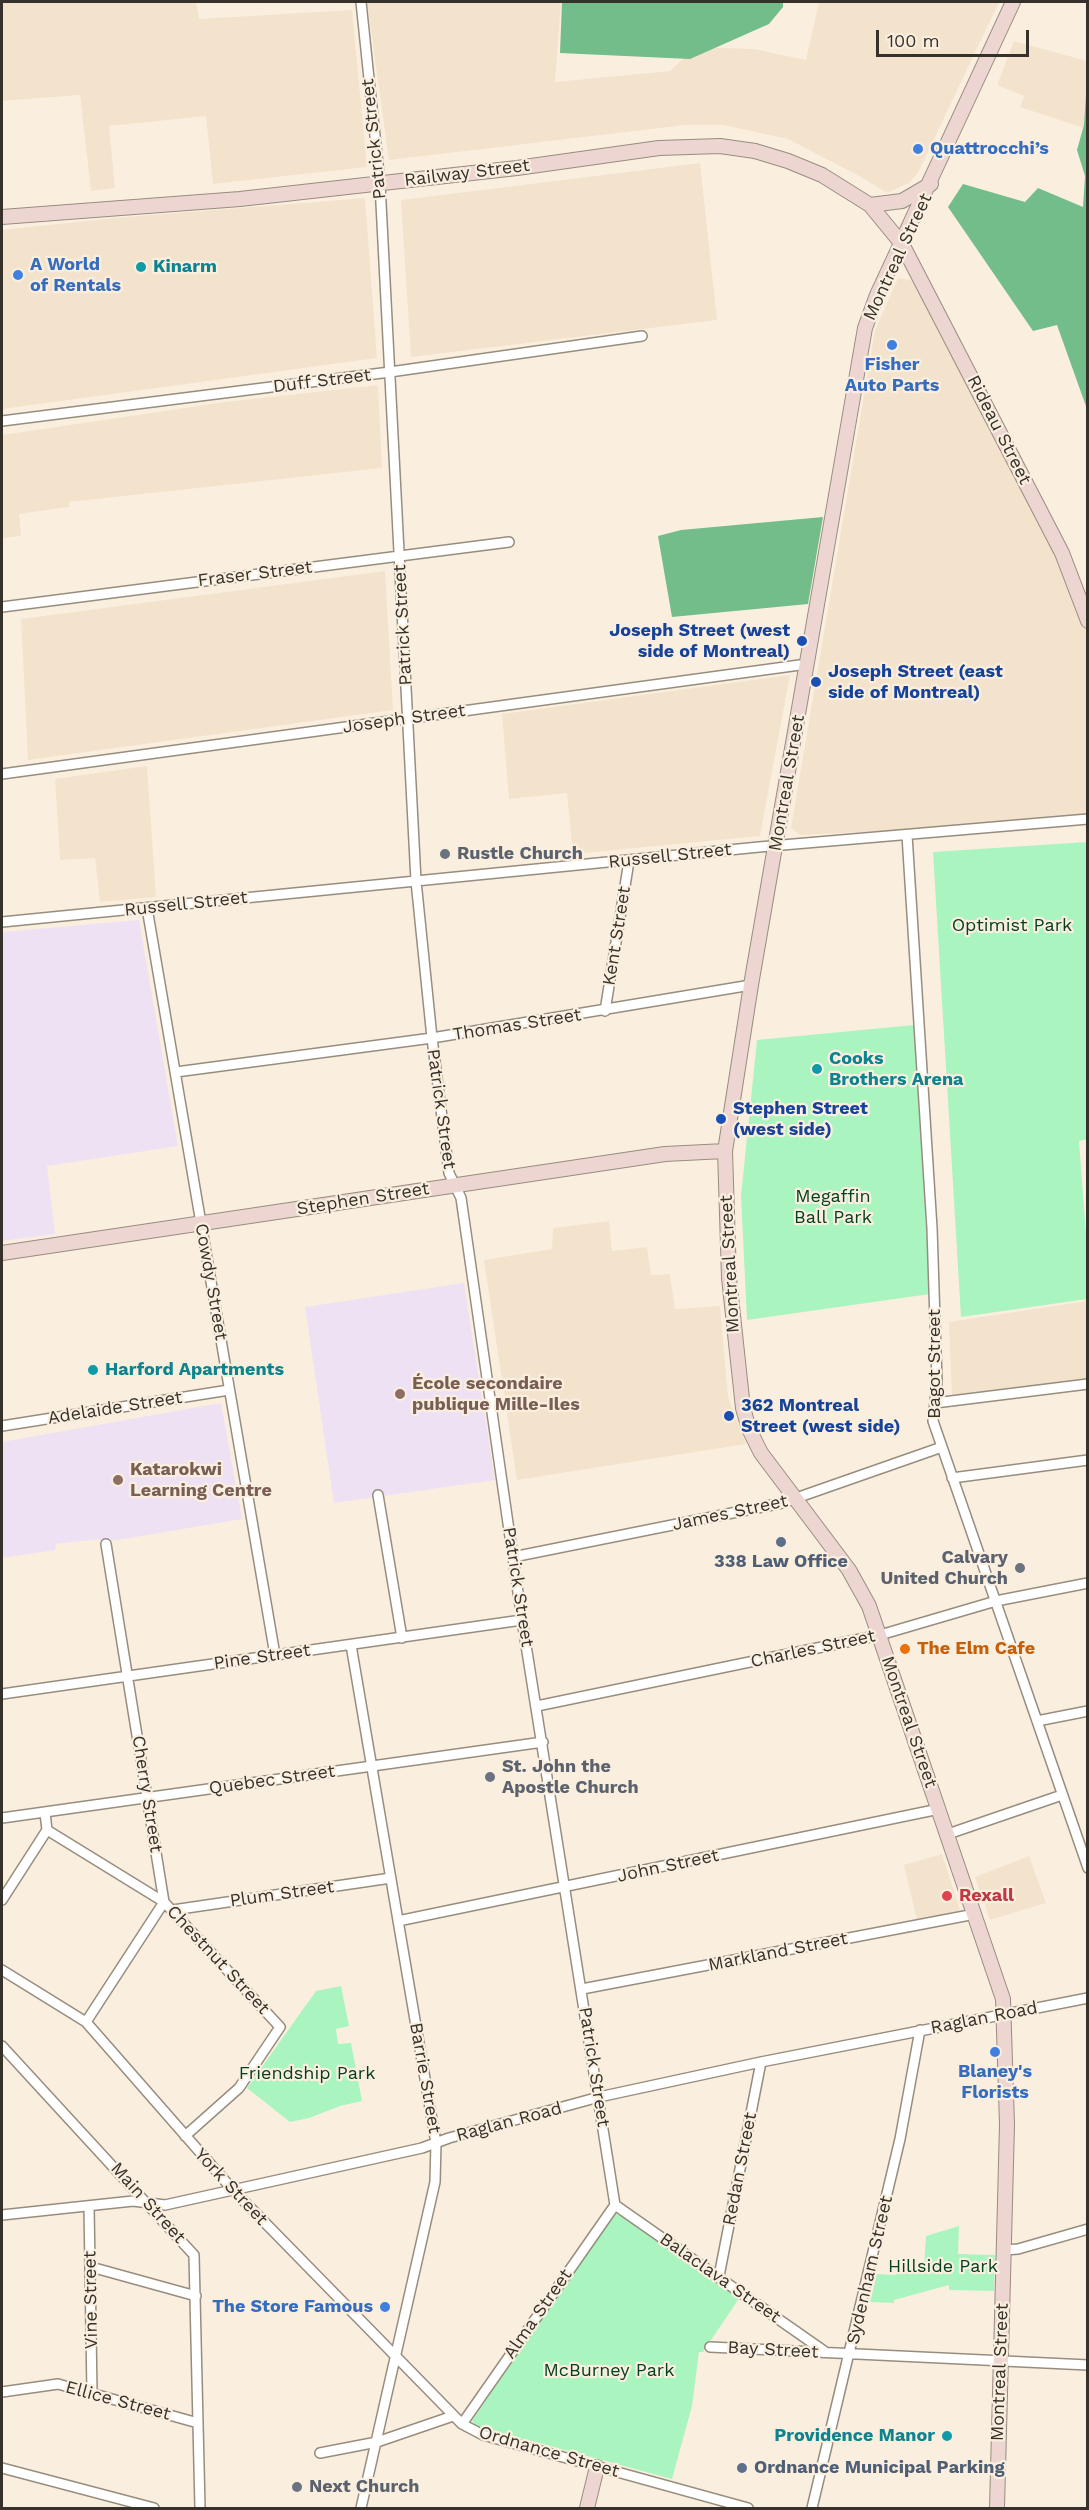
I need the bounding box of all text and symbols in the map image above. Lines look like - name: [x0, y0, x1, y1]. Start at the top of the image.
- scale bar: [879, 18, 1032, 56]
- text: 100 m: [887, 30, 940, 51]
- street label: Patrick Street: [357, 78, 391, 200]
- place label: Quattrocchi’s: [930, 138, 1049, 160]
- marker: Quattrocchi’s: [911, 142, 925, 156]
- street label: Railway Street: [403, 155, 531, 191]
- street label: Montreal Street: [859, 190, 937, 324]
- place label: A World of Rentals: [30, 254, 121, 296]
- place label: Kinarm: [153, 256, 217, 278]
- marker: Kinarm: [134, 260, 148, 274]
- marker: A World of Rentals: [11, 268, 25, 282]
- marker: Fisher Auto Parts: [885, 338, 899, 352]
- place label: Fisher Auto Parts: [845, 354, 939, 397]
- street label: Duff Street: [272, 364, 372, 398]
- street label: Rideau Street: [962, 372, 1036, 488]
- street label: Fraser Street: [197, 556, 313, 592]
- street label: Patrick Street: [389, 564, 417, 686]
- place label: Joseph Street (west side of Montreal): [609, 620, 790, 662]
- marker: Joseph Street (west side of Montreal): [795, 634, 809, 648]
- place label: Joseph Street (east side of Montreal): [828, 661, 1003, 704]
- marker: Joseph Street (east side of Montreal): [809, 675, 823, 689]
- street label: Joseph Street: [341, 700, 467, 738]
- street label: Montreal Street: [764, 713, 810, 853]
- street label: Russell Street: [607, 839, 733, 873]
- place label: Rustle Church: [457, 843, 583, 865]
- marker: Rustle Church: [438, 847, 452, 861]
- street label: Kent Street: [598, 885, 636, 987]
- street label: Russell Street: [123, 887, 249, 921]
- park label: Optimist Park: [952, 915, 1072, 937]
- street label: Thomas Street: [451, 1004, 583, 1046]
- street label: Patrick Street: [422, 1048, 460, 1170]
- place label: Cooks Brothers Arena: [829, 1048, 963, 1090]
- marker: Cooks Brothers Arena: [810, 1062, 824, 1076]
- place label: Stephen Street (west side): [733, 1098, 868, 1140]
- marker: Stephen Street (west side): [714, 1112, 728, 1126]
- street label: Stephen Street: [295, 1178, 431, 1220]
- park label: Megaffin Ball Park: [794, 1186, 872, 1228]
- street label: Montreal Street: [716, 1195, 744, 1333]
- street label: Cowdy Street: [190, 1222, 232, 1342]
- street label: Bagot Street: [924, 1309, 946, 1419]
- place label: Harford Apartments: [105, 1359, 284, 1381]
- marker: Harford Apartments: [86, 1363, 100, 1377]
- place label: École secondaire publique Mille-Iles: [412, 1373, 580, 1416]
- street label: Adelaide Street: [46, 1387, 184, 1429]
- marker: École secondaire publique Mille-Iles: [393, 1387, 407, 1401]
- place label: 362 Montreal Street (west side): [741, 1395, 901, 1438]
- marker: 362 Montreal Street (west side): [722, 1409, 736, 1423]
- place label: Katarokwi Learning Centre: [130, 1459, 272, 1502]
- marker: Katarokwi Learning Centre: [111, 1473, 125, 1487]
- street label: James Street: [670, 1490, 790, 1536]
- street label: Patrick Street: [498, 1526, 538, 1648]
- marker: 338 Law Office: [774, 1535, 788, 1549]
- place label: Calvary United Church: [881, 1547, 1008, 1590]
- place label: 338 Law Office: [714, 1551, 848, 1573]
- marker: Calvary United Church: [1013, 1561, 1027, 1575]
- street label: Charles Street: [749, 1625, 877, 1673]
- place label: The Elm Cafe: [917, 1638, 1035, 1660]
- street label: Pine Street: [212, 1640, 312, 1674]
- marker: The Elm Cafe: [898, 1642, 912, 1656]
- street label: Montreal Street: [876, 1653, 942, 1791]
- street label: Cherry Street: [127, 1734, 167, 1854]
- place label: St. John the Apostle Church: [502, 1756, 639, 1798]
- street label: Quebec Street: [208, 1760, 336, 1800]
- marker: St. John the Apostle Church: [483, 1770, 497, 1784]
- street label: John Street: [615, 1845, 721, 1887]
- street label: Plum Street: [228, 1876, 336, 1912]
- place label: Rexall: [959, 1885, 1014, 1907]
- marker: Rexall: [940, 1889, 954, 1903]
- street label: Chestnut Street: [162, 1901, 274, 2019]
- street label: Markland Street: [707, 1928, 849, 1976]
- street label: Raglan Road: [929, 1997, 1039, 2039]
- street label: Patrick Street: [574, 2006, 614, 2128]
- street label: Barrie Street: [405, 2021, 445, 2135]
- marker: Blaney's Florists: [988, 2045, 1002, 2059]
- place label: Blaney's Florists: [958, 2061, 1032, 2104]
- park label: Friendship Park: [239, 2063, 375, 2085]
- street label: Raglan Road: [454, 2098, 564, 2146]
- street label: Redan Street: [718, 2111, 762, 2227]
- street label: York Street: [190, 2144, 272, 2230]
- street label: Main Street: [106, 2158, 190, 2248]
- street label: Sydenham Street: [842, 2194, 898, 2346]
- street label: Balaclava Street: [655, 2228, 785, 2328]
- street label: Vine Street: [79, 2251, 103, 2349]
- park label: Hillside Park: [888, 2256, 998, 2278]
- street label: Alma Street: [499, 2265, 577, 2363]
- place label: The Store Famous: [212, 2296, 373, 2318]
- marker: The Store Famous: [378, 2300, 392, 2314]
- street label: Montreal Street: [987, 2303, 1013, 2441]
- street label: Bay Street: [727, 2337, 819, 2363]
- park label: McBurney Park: [544, 2360, 674, 2382]
- street label: Ellice Street: [63, 2377, 173, 2425]
- street label: Ordnance Street: [476, 2422, 622, 2482]
- place label: Providence Manor: [774, 2425, 935, 2447]
- marker: Providence Manor: [940, 2429, 954, 2443]
- place label: Ordnance Municipal Parking: [754, 2457, 1004, 2479]
- marker: Ordnance Municipal Parking: [735, 2461, 749, 2475]
- place label: Next Church: [309, 2476, 419, 2498]
- marker: Next Church: [290, 2480, 304, 2494]

